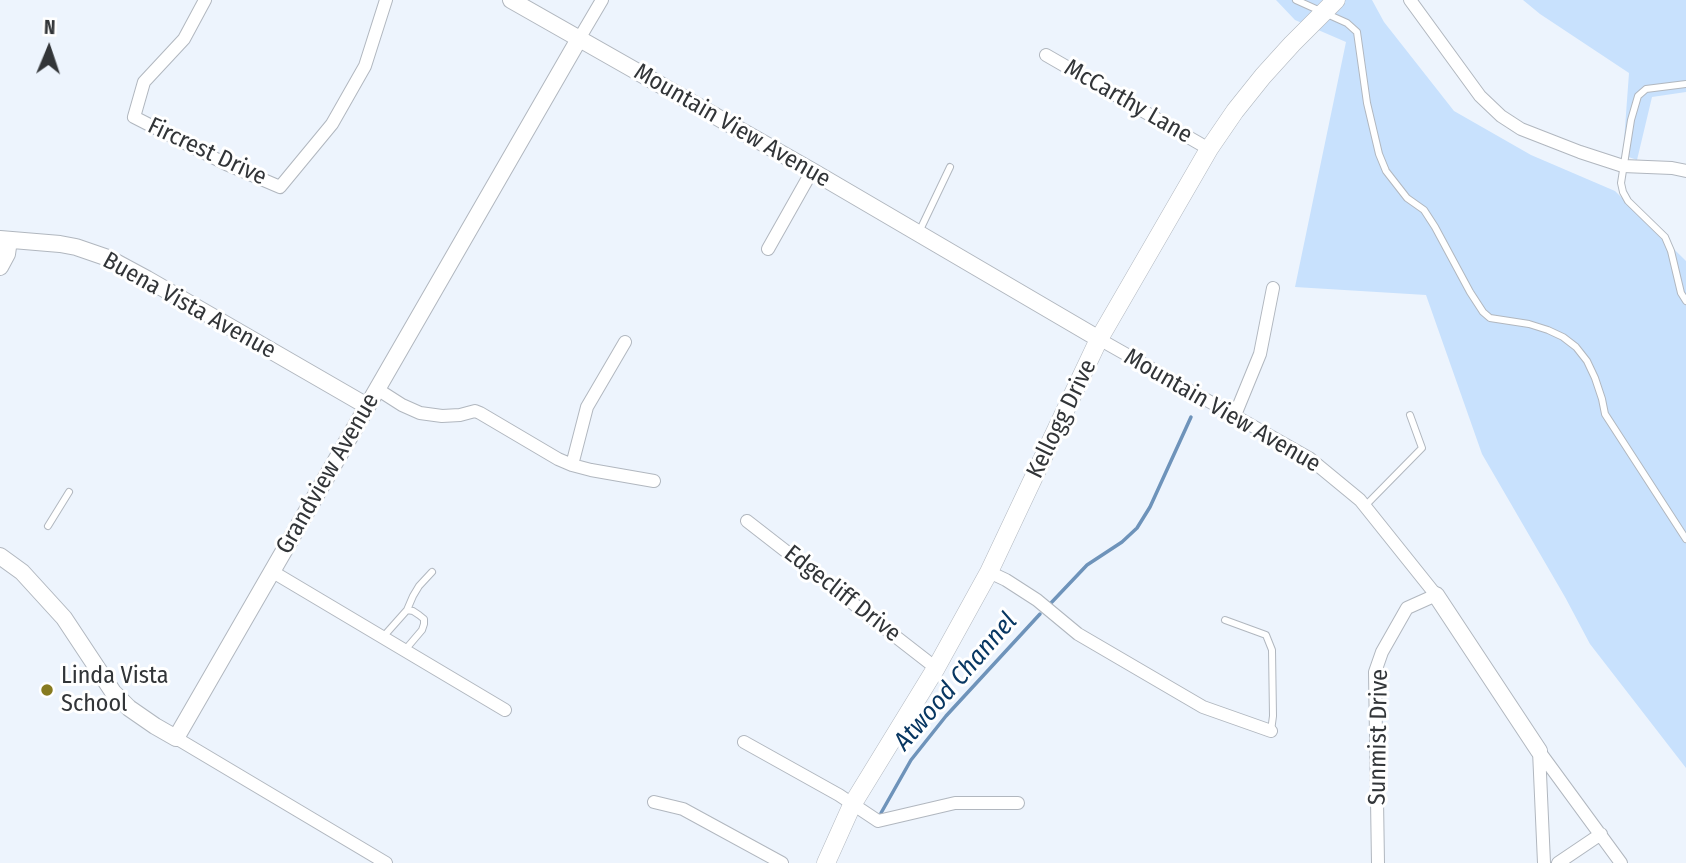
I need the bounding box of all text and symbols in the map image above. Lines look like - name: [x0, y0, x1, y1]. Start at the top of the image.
- north arrow: [14, 14, 84, 84]
- text: N: [44, 16, 56, 39]
- street label: McCarthy Lane: [1059, 54, 1197, 150]
- street label: Mountain View Avenue: [629, 58, 835, 194]
- street label: Fircrest Drive: [143, 112, 271, 192]
- street label: Buena Vista Avenue: [97, 247, 281, 365]
- street label: Mountain View Avenue: [1119, 343, 1325, 479]
- street label: Kellogg Drive: [1021, 355, 1103, 483]
- street label: Grandview Avenue: [270, 389, 386, 559]
- street label: Edgecliff Drive: [778, 539, 906, 649]
- water label: Atwood Channel: [888, 607, 1024, 757]
- place label: Linda Vista School: [61, 662, 169, 718]
- street label: Sunmist Drive: [1363, 669, 1395, 805]
- marker: Linda Vista School: [39, 682, 55, 698]

